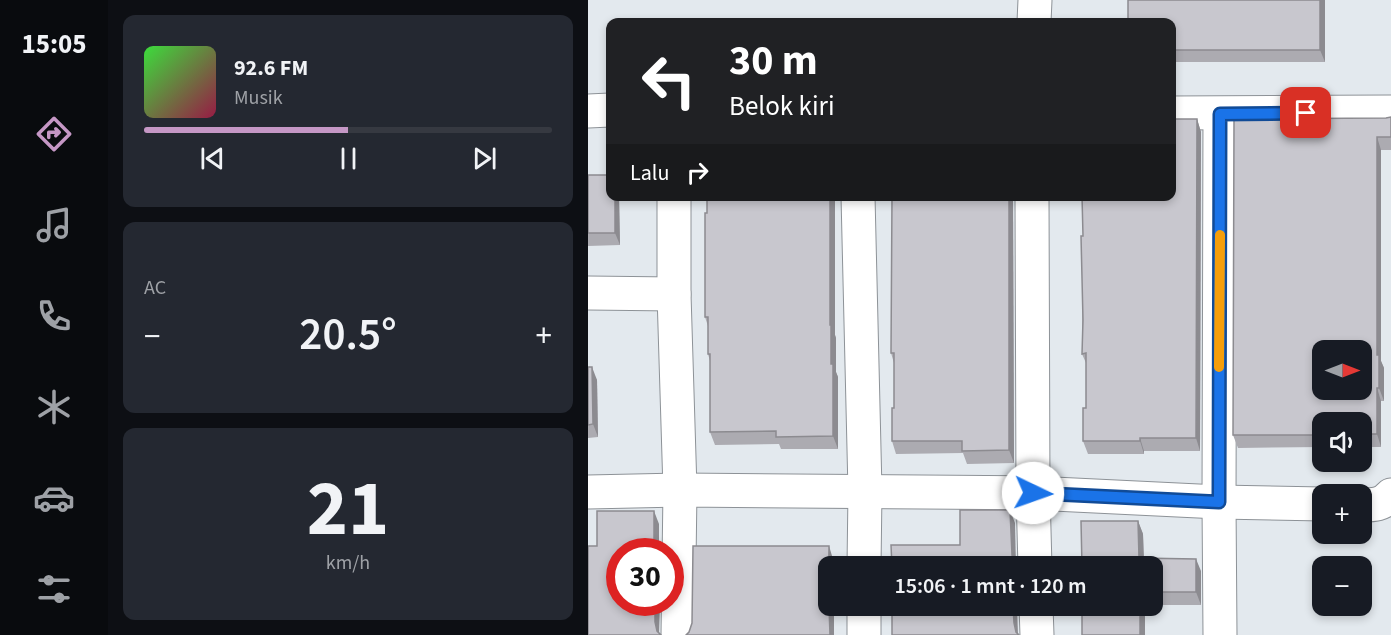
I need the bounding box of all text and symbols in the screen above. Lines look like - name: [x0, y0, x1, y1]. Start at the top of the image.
- text: 15:05: [21, 25, 87, 64]
- text: 30 m: [729, 31, 818, 91]
- icon: left: [630, 42, 708, 120]
- text: 92.6 FM: [234, 52, 308, 84]
- text: Musik: [234, 84, 283, 112]
- text: Belok kiri: [729, 87, 835, 126]
- pin: [1280, 87, 1331, 138]
- icon: arrive: [1289, 96, 1322, 129]
- icon: directions: [33, 113, 75, 155]
- icon: previous: [196, 142, 229, 175]
- icon: pause: [332, 142, 365, 175]
- icon: next: [468, 142, 501, 175]
- icon: right: [681, 156, 714, 189]
- text: Lalu: [630, 157, 669, 189]
- icon: music: [33, 204, 75, 246]
- text: AC: [144, 274, 166, 302]
- icon: phone: [33, 295, 75, 337]
- text: 20.5°: [299, 303, 397, 367]
- text: −: [144, 313, 160, 360]
- text: +: [536, 313, 552, 360]
- north arrow: [1312, 340, 1372, 400]
- map controls: [1312, 340, 1372, 616]
- icon: climate: [33, 386, 75, 428]
- button: sound: [1312, 412, 1372, 472]
- text: 21: [307, 454, 389, 565]
- position arrow: [1001, 461, 1065, 525]
- icon: car: [33, 477, 75, 519]
- button: +: [1312, 484, 1372, 544]
- speed limit sign: 30: [606, 538, 684, 616]
- text: km/h: [326, 549, 370, 577]
- button: −: [1312, 556, 1372, 616]
- icon: filters: [33, 568, 75, 610]
- text: 15:06 · 1 mnt · 120 m: [894, 570, 1087, 602]

